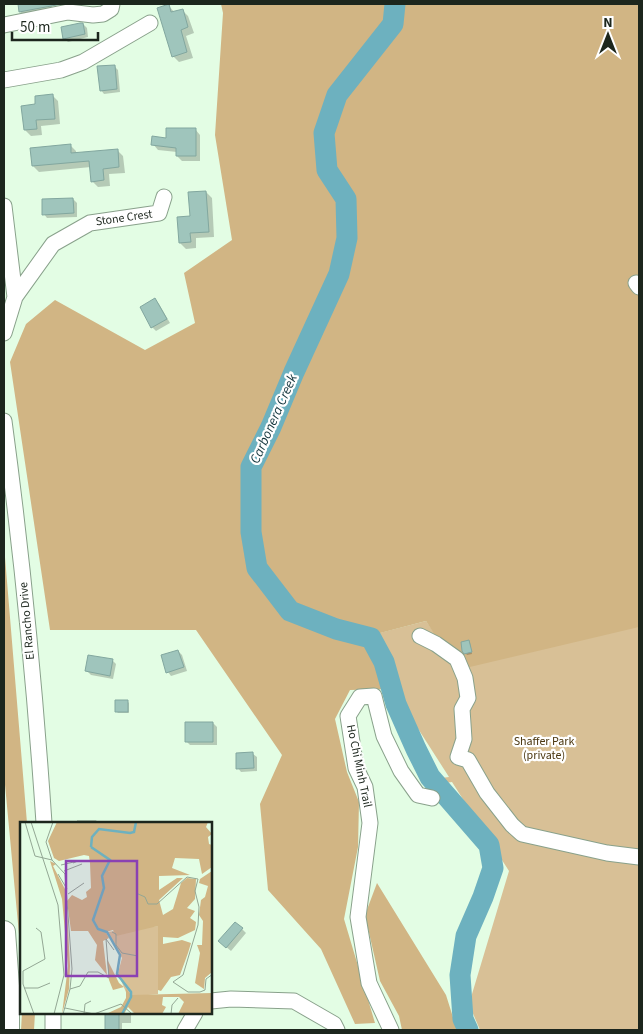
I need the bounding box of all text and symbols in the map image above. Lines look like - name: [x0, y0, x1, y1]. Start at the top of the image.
- scale bar: [12, 10, 99, 42]
- north arrow: [583, 10, 633, 60]
- text: N: [603, 13, 613, 33]
- text: 50 m: [20, 17, 50, 38]
- street label: Stone Crest: [95, 206, 153, 230]
- water label: Carbonera Creek: [245, 371, 303, 467]
- street label: El Rancho Drive: [15, 581, 39, 661]
- street label: Ho Chi Minh Trail: [342, 723, 376, 809]
- park label: Shaffer Park (private): [514, 733, 574, 764]
- inset map: [20, 822, 212, 1014]

